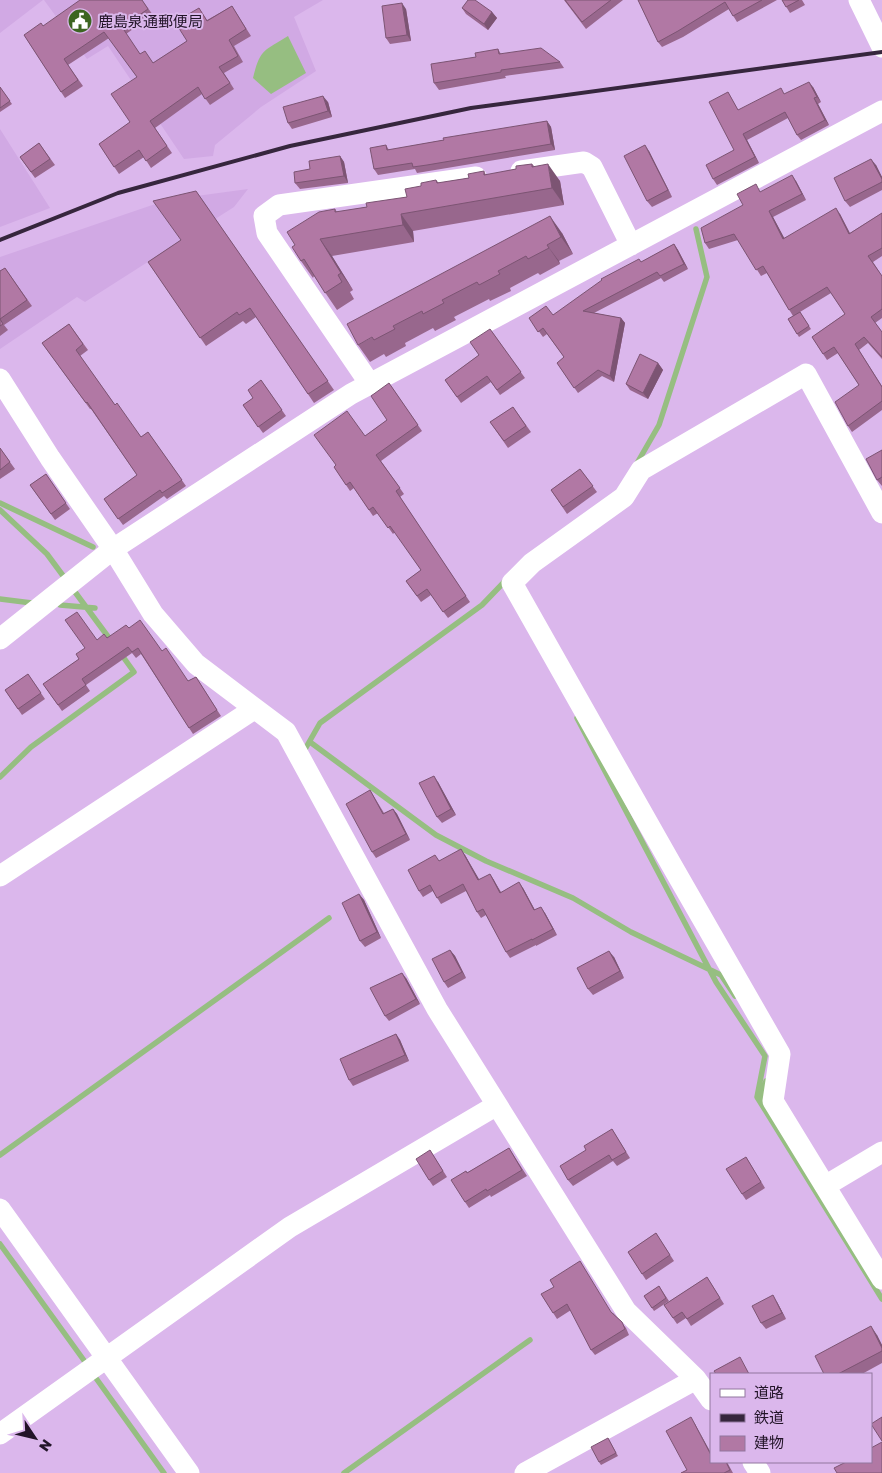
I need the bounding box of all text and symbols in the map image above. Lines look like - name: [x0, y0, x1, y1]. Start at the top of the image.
- public building icon: 鹿島泉通郵便局: [67, 8, 93, 34]
- place label: 鹿島泉通郵便局: [98, 12, 203, 30]
- legend: [710, 1373, 872, 1463]
- text: 道路: [754, 1383, 784, 1401]
- text: 鉄道: [754, 1408, 784, 1426]
- north arrow: [10, 1413, 60, 1463]
- text: 建物: [754, 1433, 784, 1451]
- text: N: [36, 1437, 56, 1455]

